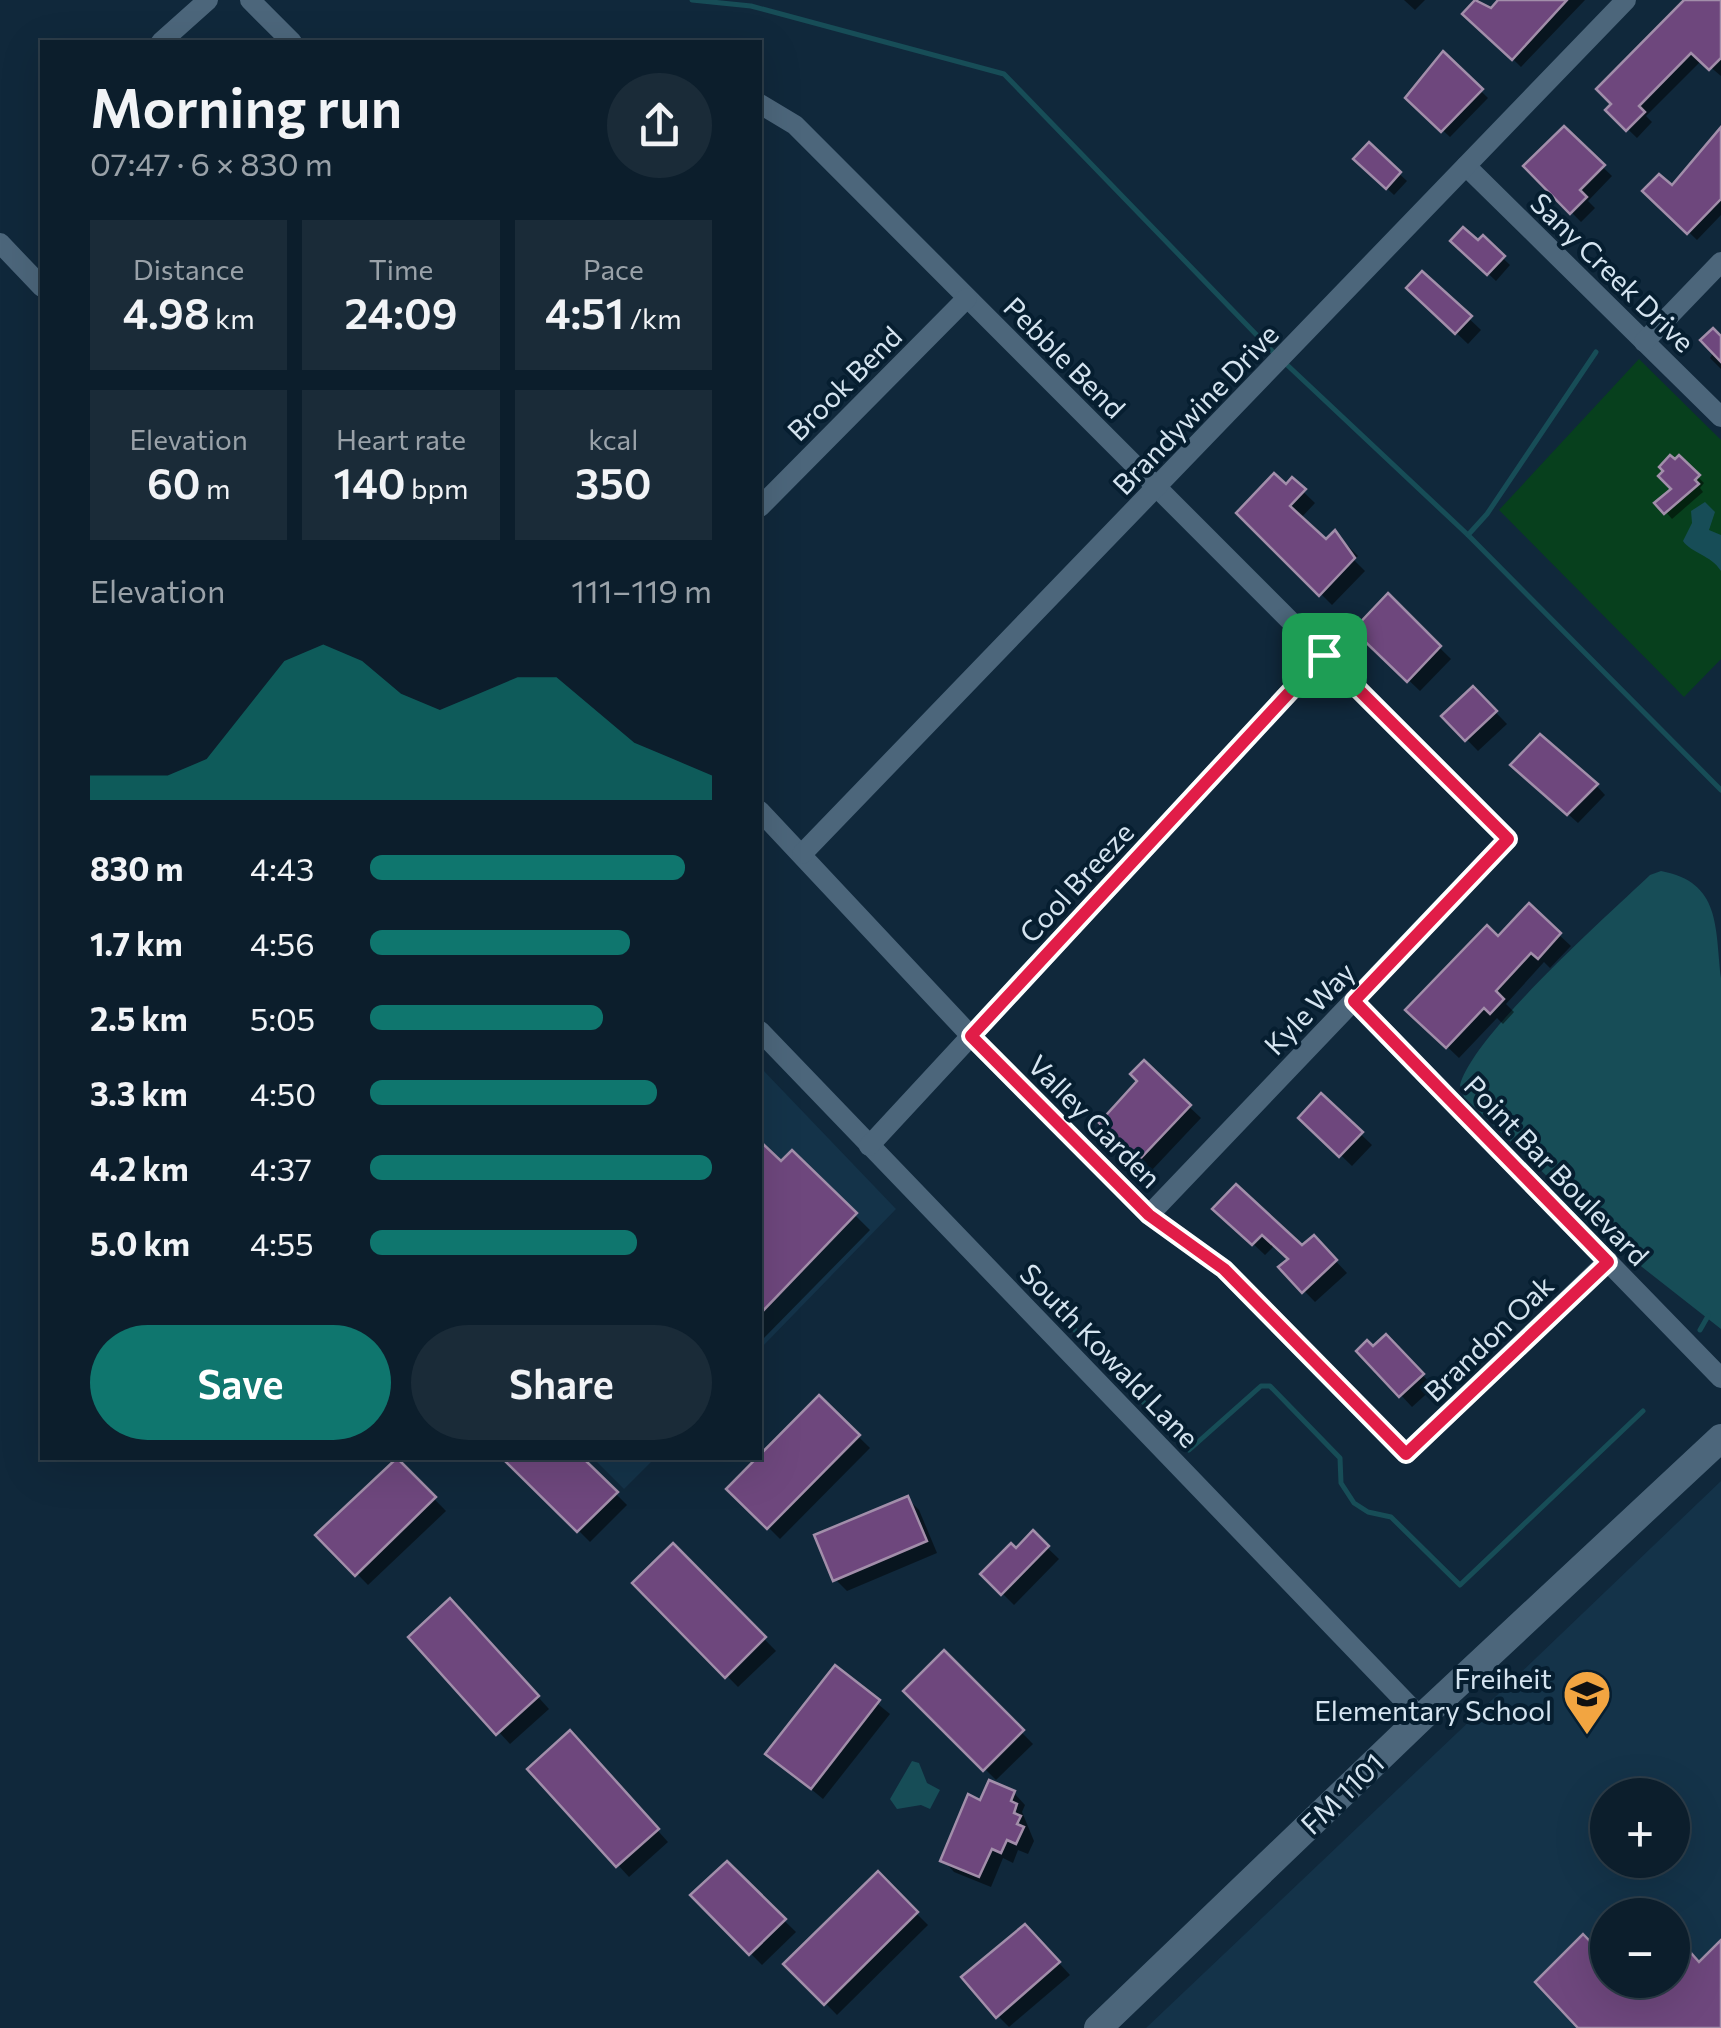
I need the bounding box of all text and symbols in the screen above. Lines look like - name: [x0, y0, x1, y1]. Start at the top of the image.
- text: Morning run: [90, 72, 402, 139]
- button: share: [607, 73, 712, 178]
- text: 07:47 · 6 × 830 m: [90, 143, 333, 183]
- street label: Sany Creek Drive: [1524, 185, 1702, 359]
- text: Distance: [133, 252, 244, 286]
- text: Time: [369, 252, 433, 286]
- text: Pace: [583, 252, 644, 286]
- text: 4.98: [123, 286, 210, 338]
- text: 24:09: [345, 286, 457, 338]
- text: 4:51: [545, 286, 624, 338]
- street label: Pebble Bend: [997, 289, 1133, 425]
- text: km: [210, 301, 255, 335]
- text: /km: [624, 301, 682, 335]
- street label: Brandywine Drive: [1105, 317, 1285, 501]
- street label: Brook Bend: [780, 319, 908, 447]
- text: Elevation: [130, 422, 248, 456]
- text: Heart rate: [336, 422, 466, 456]
- text: kcal: [588, 422, 638, 456]
- text: 60: [147, 456, 201, 508]
- text: 140: [334, 456, 406, 508]
- text: 350: [575, 456, 652, 508]
- text: m: [201, 471, 230, 505]
- text: bpm: [406, 471, 468, 505]
- text: Elevation: [90, 570, 225, 610]
- text: 111–119 m: [571, 570, 712, 610]
- pin: [1282, 613, 1367, 698]
- icon: arrive: [1297, 628, 1352, 683]
- street label: Cool Breeze: [1012, 815, 1140, 949]
- text: 830 m: [90, 848, 184, 888]
- text: 4:43: [250, 848, 314, 888]
- text: 1.7 km: [90, 923, 183, 963]
- text: 4:56: [250, 923, 315, 963]
- street label: Kyle Way: [1257, 955, 1361, 1061]
- text: 2.5 km: [90, 998, 188, 1038]
- text: 5:05: [250, 998, 315, 1038]
- street label: Valley Garden: [1022, 1048, 1168, 1194]
- street label: Point Bar Boulevard: [1458, 1068, 1656, 1272]
- text: 3.3 km: [90, 1073, 188, 1113]
- text: 4:50: [250, 1073, 316, 1113]
- text: 4.2 km: [90, 1148, 189, 1188]
- text: 4:37: [250, 1148, 312, 1188]
- text: 5.0 km: [90, 1223, 190, 1263]
- text: 4:55: [250, 1223, 314, 1263]
- street label: South Kowald Lane: [1014, 1256, 1206, 1454]
- street label: Brandon Oak: [1416, 1268, 1560, 1408]
- button: Save: [90, 1325, 391, 1440]
- button: Share: [411, 1325, 712, 1440]
- place label: Freiheit Elementary School: [1314, 1661, 1552, 1727]
- school or university icon: Freiheit Elementary School: [1561, 1668, 1613, 1736]
- street label: FM 1101: [1293, 1745, 1391, 1841]
- map controls: [1590, 1778, 1690, 1998]
- button: +: [1590, 1778, 1690, 1878]
- button: −: [1590, 1898, 1690, 1998]

